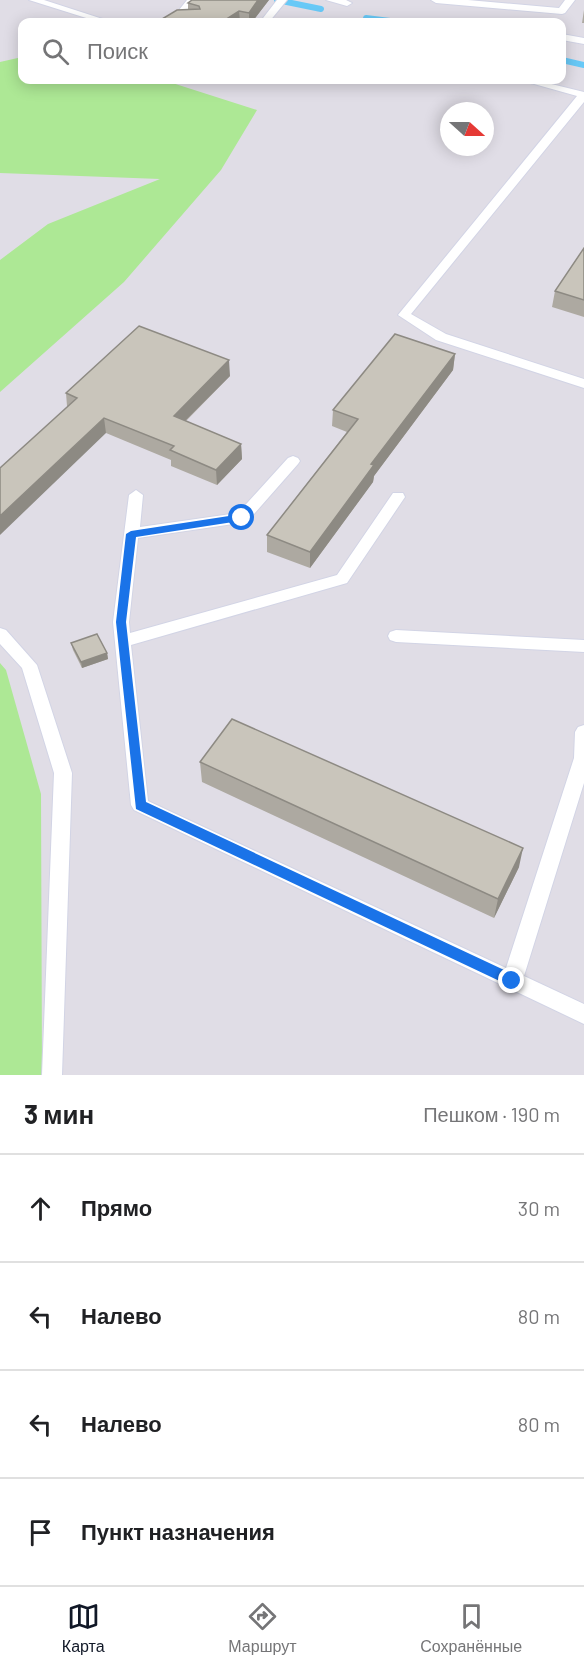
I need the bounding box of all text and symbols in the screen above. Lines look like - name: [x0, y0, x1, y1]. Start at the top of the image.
- search box: [18, 18, 566, 84]
- icon: search: [39, 35, 72, 68]
- text: Поиск: [87, 37, 148, 63]
- north arrow: [440, 102, 494, 156]
- route start: [228, 504, 254, 530]
- route end: [498, 967, 524, 993]
- text: 3 мин: [24, 1098, 94, 1129]
- text: Пешком · 190 m: [423, 1102, 560, 1126]
- icon: ahead: [24, 1192, 57, 1225]
- text: Прямо: [81, 1194, 152, 1220]
- text: 30 m: [518, 1196, 560, 1220]
- icon: left: [24, 1300, 57, 1333]
- text: Налево: [81, 1302, 162, 1328]
- text: 80 m: [518, 1304, 560, 1328]
- icon: left: [24, 1408, 57, 1441]
- text: Налево: [81, 1410, 162, 1436]
- text: 80 m: [518, 1412, 560, 1436]
- icon: arrive: [24, 1516, 57, 1549]
- text: Пункт назначения: [81, 1518, 275, 1544]
- tab: Карта: [62, 1600, 105, 1656]
- tab: Маршрут: [228, 1600, 297, 1656]
- tab: Сохранённые: [420, 1600, 522, 1656]

